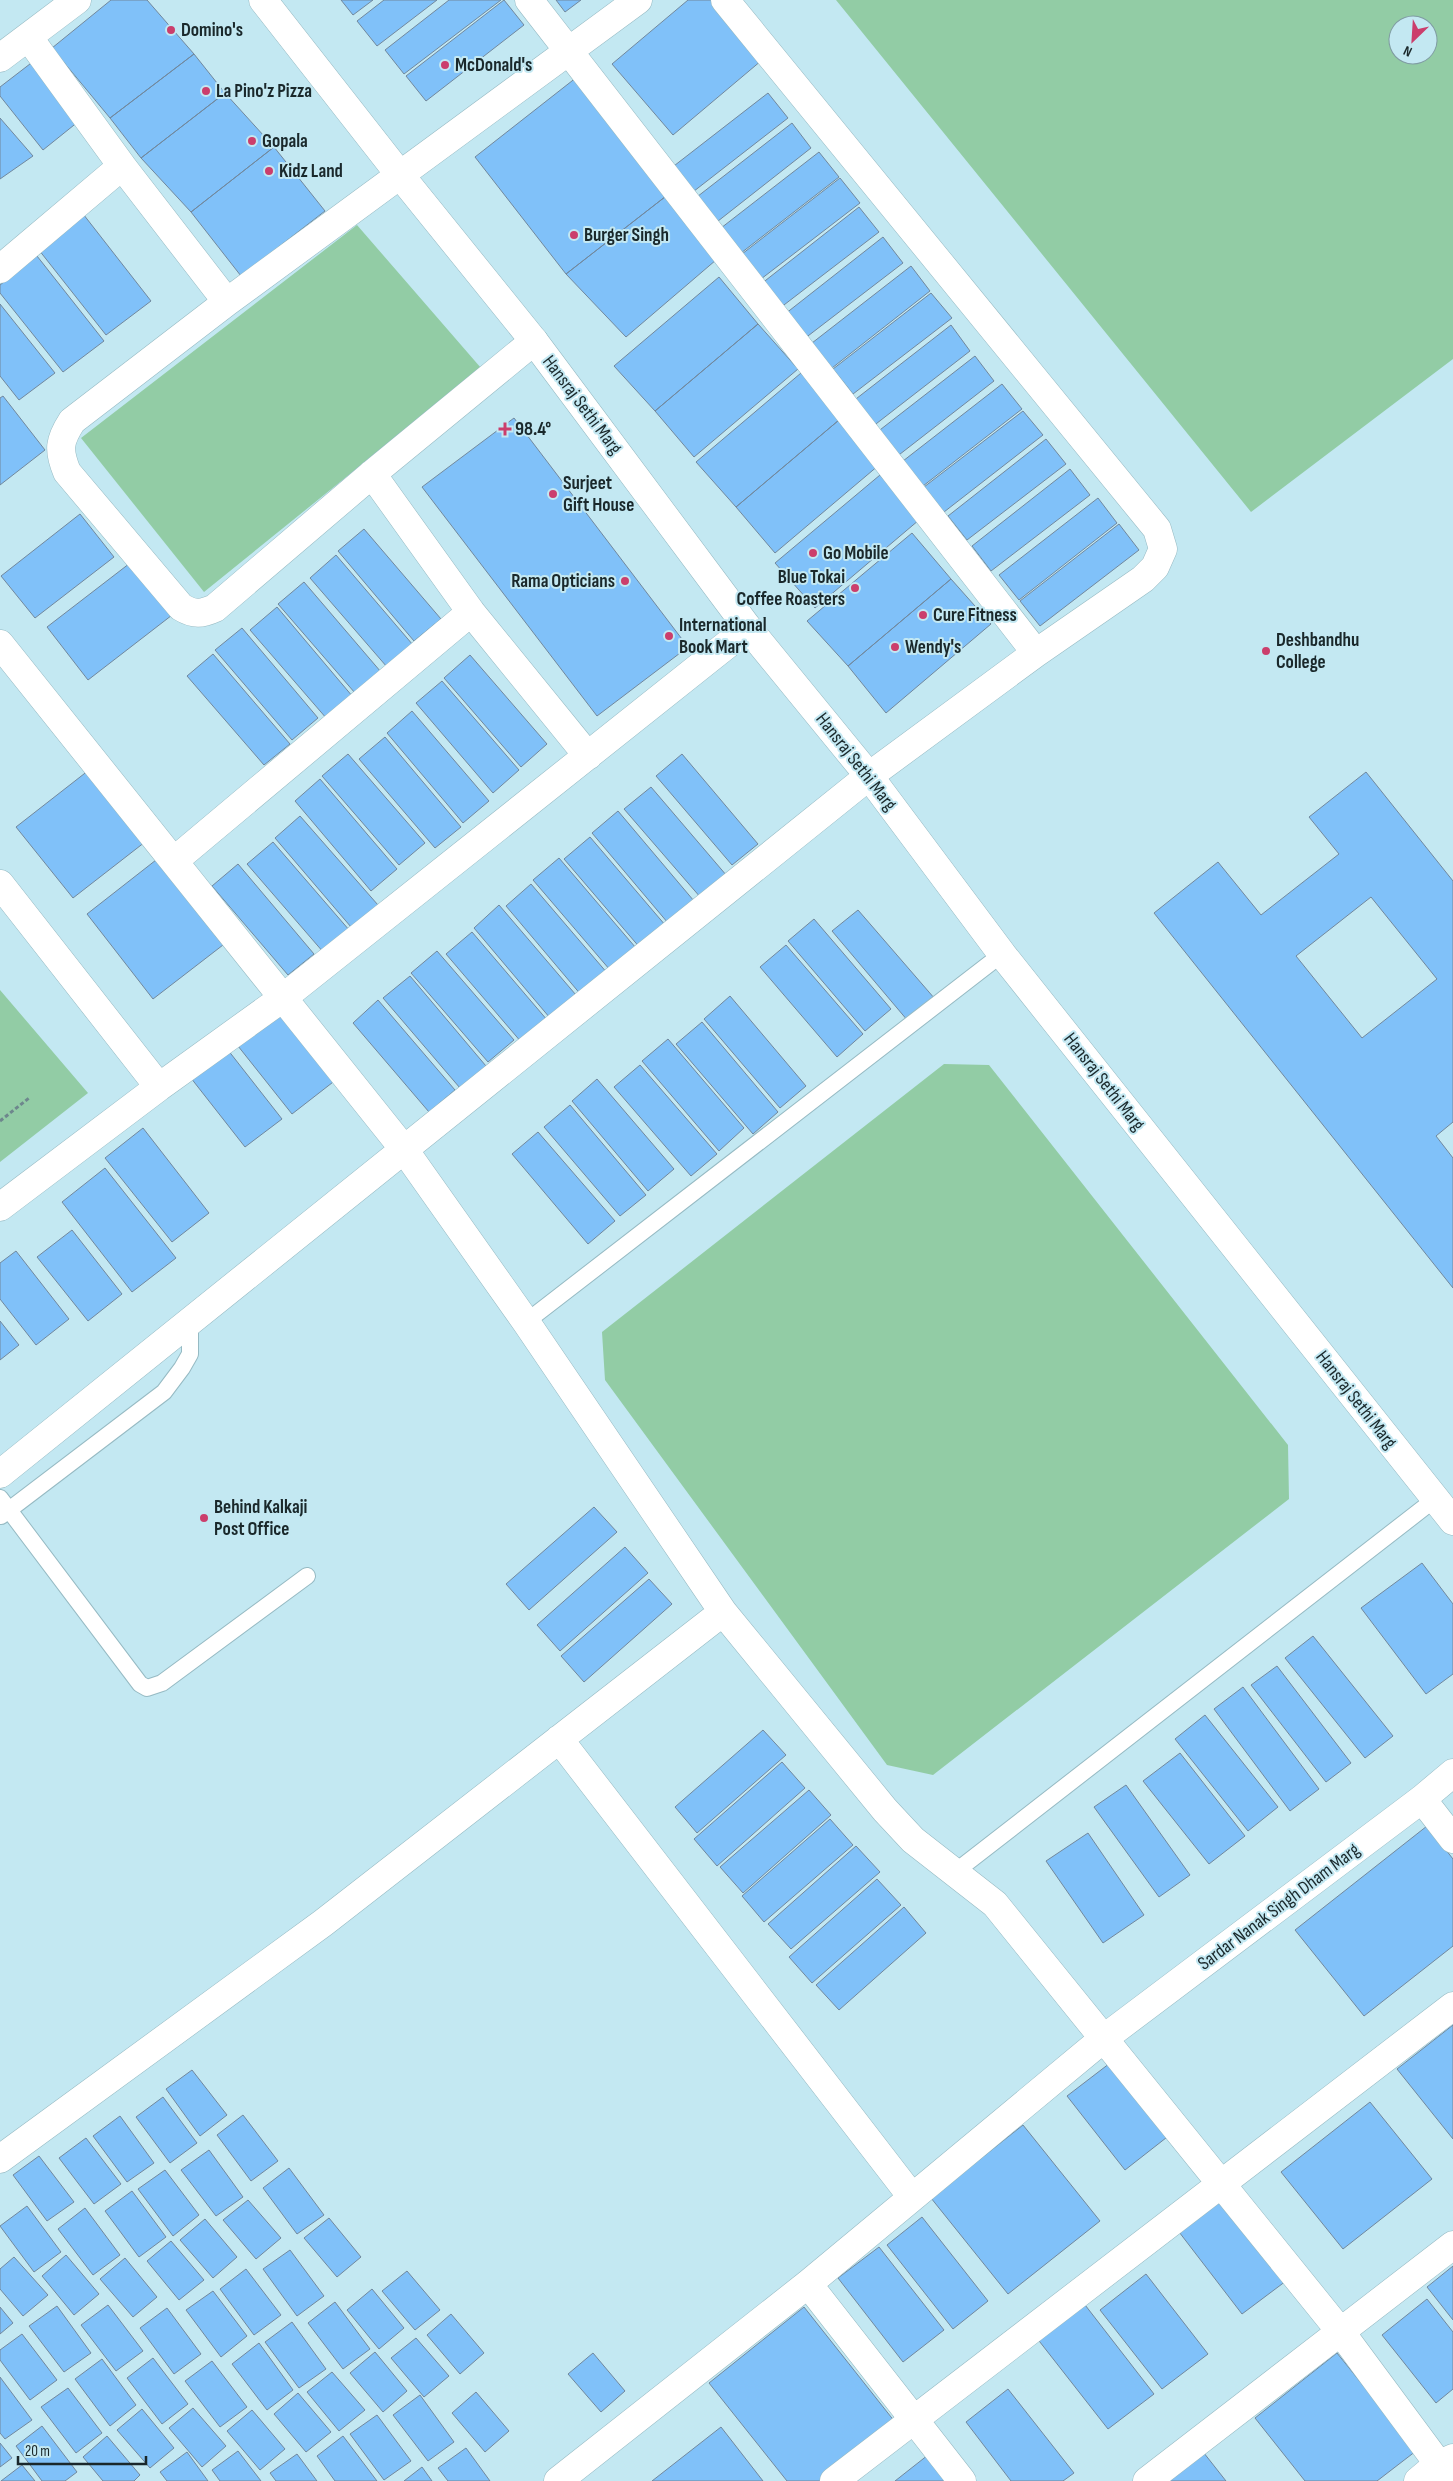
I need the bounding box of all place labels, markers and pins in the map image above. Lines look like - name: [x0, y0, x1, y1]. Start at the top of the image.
- place label: Domino's: [181, 19, 243, 42]
- marker: Domino's: [165, 24, 177, 36]
- place label: McDonald's: [455, 54, 532, 77]
- marker: McDonald's: [439, 59, 451, 71]
- place label: La Pino'z Pizza: [216, 80, 312, 103]
- marker: La Pino'z Pizza: [200, 85, 212, 97]
- place label: Gopala: [262, 130, 308, 153]
- marker: Gopala: [246, 135, 258, 147]
- place label: Kidz Land: [279, 160, 343, 183]
- marker: Kidz Land: [263, 165, 275, 177]
- place label: Burger Singh: [584, 224, 669, 247]
- marker: Burger Singh: [568, 229, 580, 241]
- place label: 98.4°: [515, 418, 551, 441]
- marker: 98.4°: [499, 423, 511, 435]
- place label: Surjeet Gift House: [563, 472, 634, 517]
- marker: Surjeet Gift House: [547, 488, 559, 500]
- place label: Go Mobile: [823, 542, 889, 565]
- marker: Go Mobile: [807, 547, 819, 559]
- place label: Blue Tokai Coffee Roasters: [737, 566, 845, 611]
- place label: Rama Opticians: [511, 570, 615, 593]
- marker: Rama Opticians: [619, 575, 631, 587]
- marker: Blue Tokai Coffee Roasters: [849, 582, 861, 594]
- place label: Cure Fitness: [933, 604, 1017, 627]
- marker: Cure Fitness: [917, 609, 929, 621]
- place label: International Book Mart: [679, 614, 767, 659]
- place label: Deshbandhu College: [1276, 629, 1359, 674]
- marker: International Book Mart: [663, 630, 675, 642]
- place label: Wendy's: [905, 636, 961, 659]
- marker: Wendy's: [889, 641, 901, 653]
- marker: Deshbandhu College: [1260, 645, 1272, 657]
- place label: Behind Kalkaji Post Office: [214, 1496, 307, 1541]
- marker: Behind Kalkaji Post Office: [198, 1512, 210, 1524]

